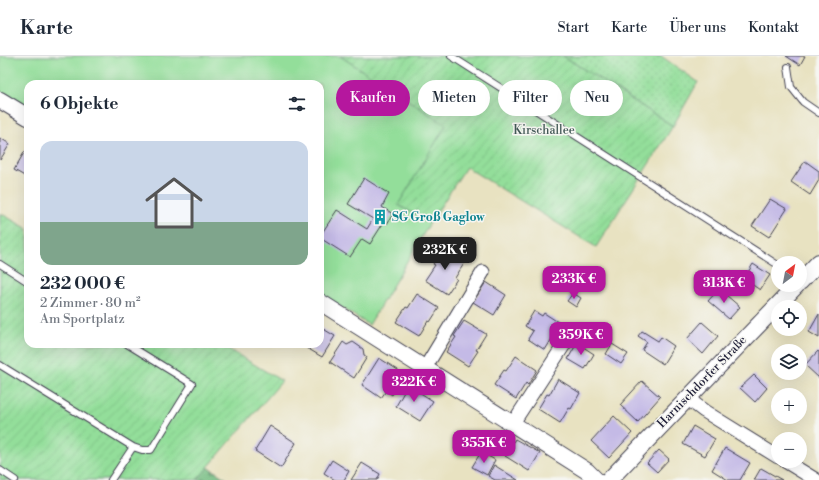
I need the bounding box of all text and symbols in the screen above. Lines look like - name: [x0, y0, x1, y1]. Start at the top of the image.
- text: Karte: [20, 16, 73, 40]
- text: Start: [557, 19, 589, 37]
- text: Karte: [611, 19, 647, 37]
- text: Über uns: [669, 19, 726, 37]
- text: Kontakt: [748, 19, 799, 37]
- chip: Kaufen: [336, 80, 410, 116]
- chip: Mieten: [418, 80, 490, 116]
- chip: Filter: [498, 80, 562, 116]
- chip: Neu: [570, 80, 623, 116]
- text: 6 Objekte: [40, 93, 118, 115]
- icon: filters: [286, 93, 308, 115]
- park label: Kirschallee: [513, 123, 575, 138]
- icon: home: [138, 167, 210, 239]
- building icon: SG Groß Gaglow: [371, 208, 389, 226]
- place label: SG Groß Gaglow: [392, 210, 485, 225]
- pin: 232K €: [412, 237, 478, 271]
- text: 232K €: [422, 242, 468, 258]
- north arrow: [771, 256, 807, 292]
- map controls: [771, 256, 807, 468]
- pin: 233K €: [541, 266, 607, 300]
- pin: 313K €: [691, 270, 757, 304]
- text: 233K €: [552, 271, 596, 287]
- text: 232 000 €: [40, 273, 125, 295]
- text: 313K €: [703, 275, 745, 291]
- text: 2 Zimmer · 80 m²: [40, 295, 141, 311]
- button: locate: [771, 300, 807, 336]
- text: Am Sportplatz: [40, 311, 125, 327]
- pin: 359K €: [548, 322, 614, 356]
- text: 359K €: [558, 327, 604, 343]
- street label: Harnischdorfer Straße: [654, 333, 750, 431]
- button: layers: [771, 344, 807, 380]
- pin: 322K €: [381, 369, 447, 403]
- text: 322K €: [391, 374, 437, 390]
- button: +: [771, 388, 807, 424]
- pin: 355K €: [451, 430, 517, 464]
- button: −: [771, 432, 807, 468]
- text: 355K €: [461, 435, 507, 451]

